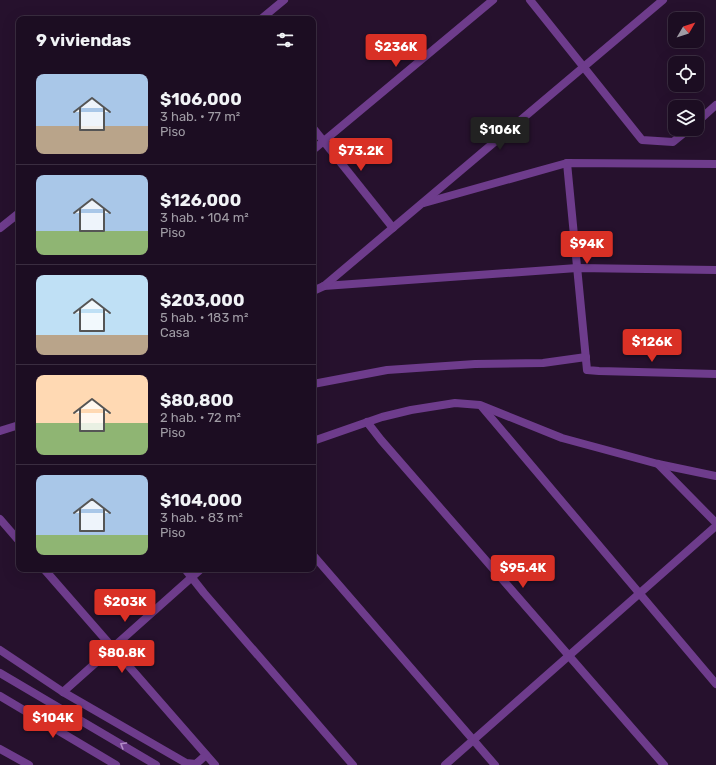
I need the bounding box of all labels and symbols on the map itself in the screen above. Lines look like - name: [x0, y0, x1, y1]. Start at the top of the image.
- north arrow: [668, 12, 704, 48]
- pin: $236K: [368, 34, 424, 68]
- pin: $106K: [472, 117, 528, 151]
- pin: $73.2K: [328, 138, 394, 172]
- pin: $94K: [563, 231, 611, 265]
- pin: $126K: [624, 329, 680, 363]
- pin: $95.4K: [490, 555, 556, 589]
- pin: $203K: [97, 589, 153, 623]
- pin: $80.8K: [89, 640, 155, 674]
- pin: $104K: [25, 705, 81, 739]
- one-way arrow: [120, 743, 127, 750]

